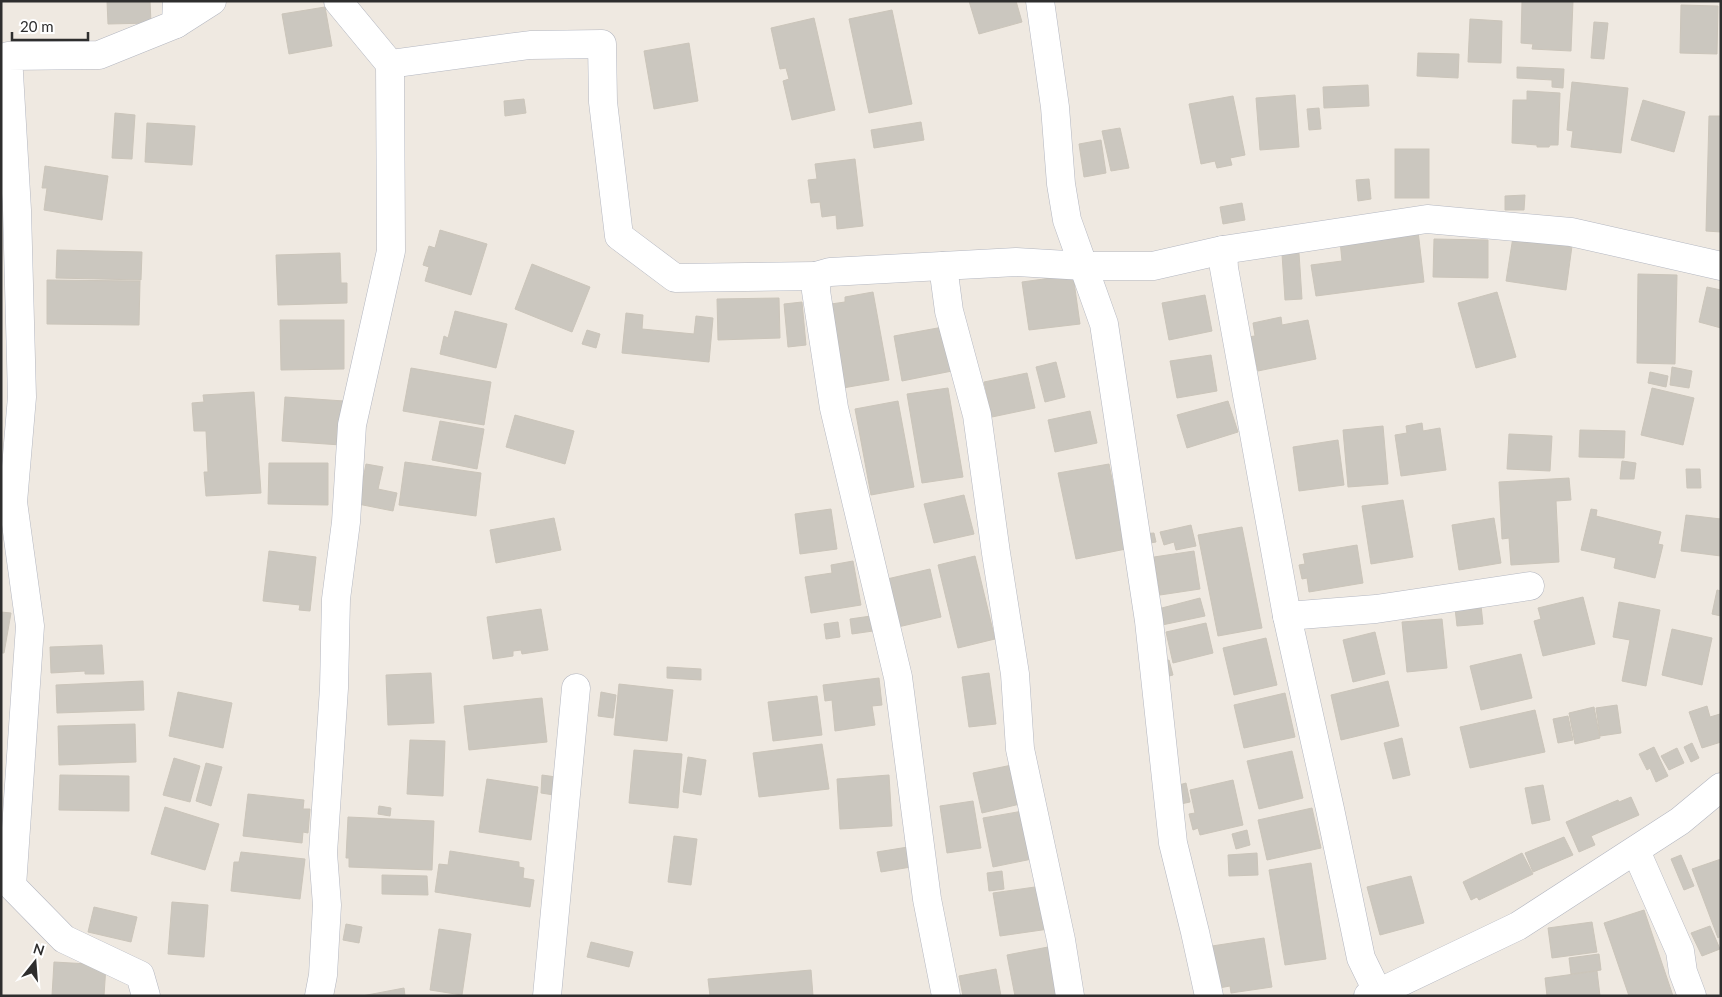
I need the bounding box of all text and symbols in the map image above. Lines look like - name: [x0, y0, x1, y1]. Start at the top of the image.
- scale bar: [12, 10, 89, 42]
- text: 20 m: [20, 17, 54, 35]
- north arrow: [10, 937, 60, 987]
- text: N: [31, 939, 47, 959]

